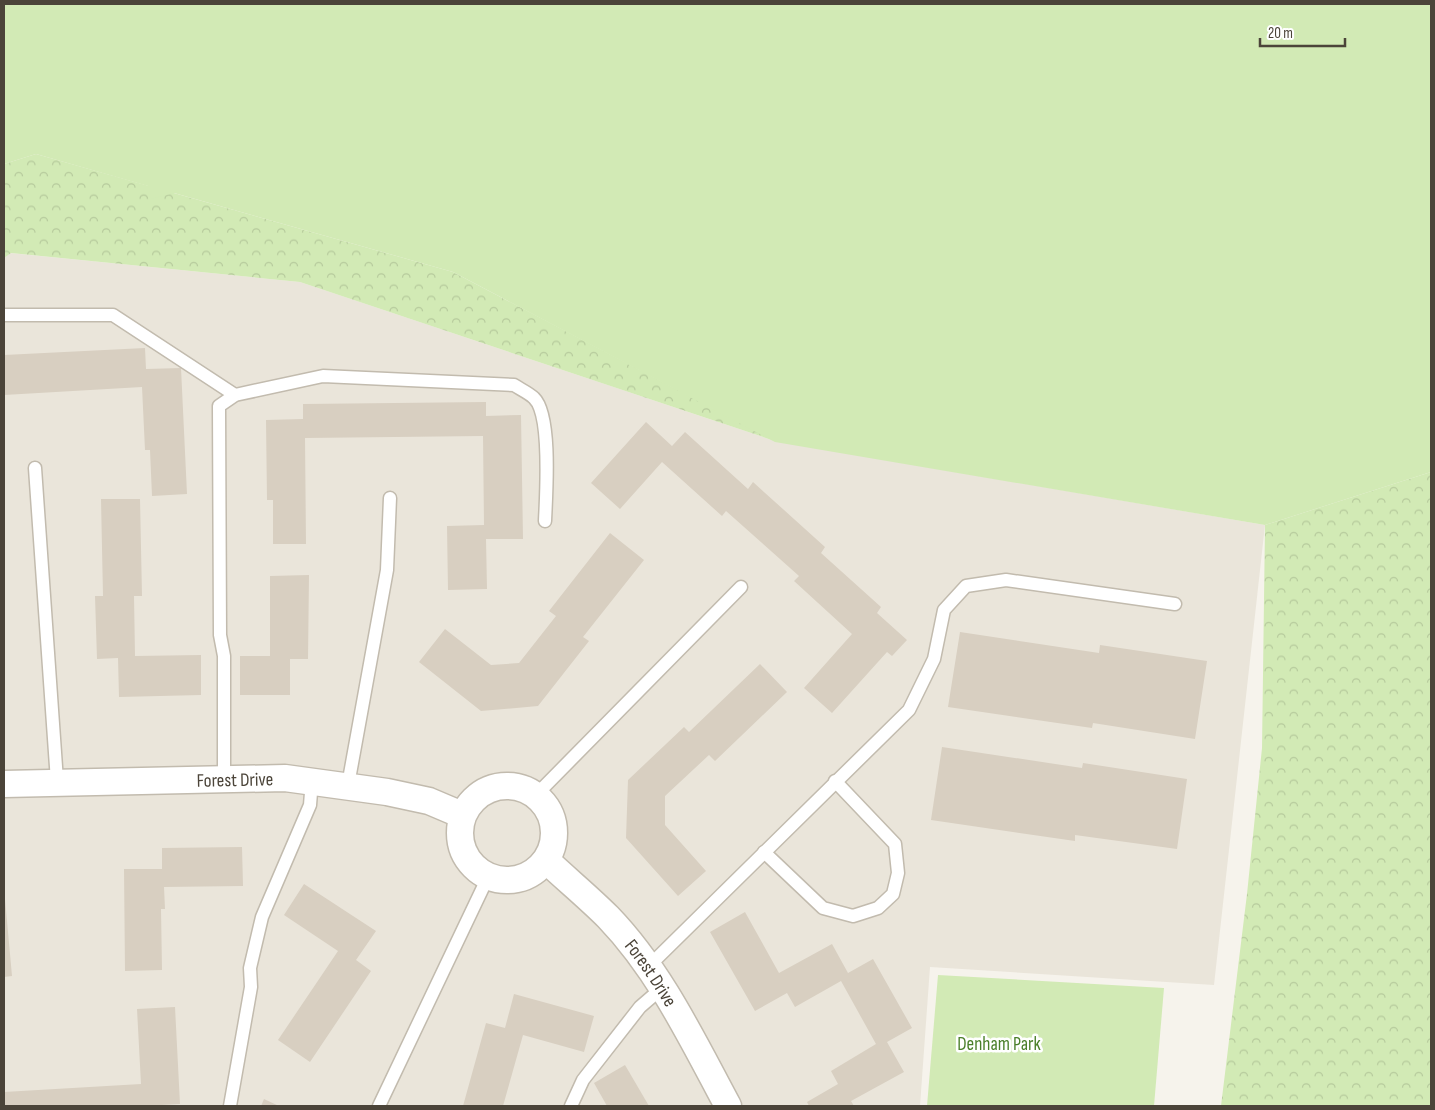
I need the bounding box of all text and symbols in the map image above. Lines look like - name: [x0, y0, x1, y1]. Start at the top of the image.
- scale bar: [1260, 15, 1345, 47]
- text: 20 m: [1268, 24, 1293, 43]
- street label: Forest Drive: [197, 768, 273, 793]
- street label: Forest Drive: [619, 935, 681, 1011]
- park label: Denham Park: [957, 1033, 1042, 1056]

